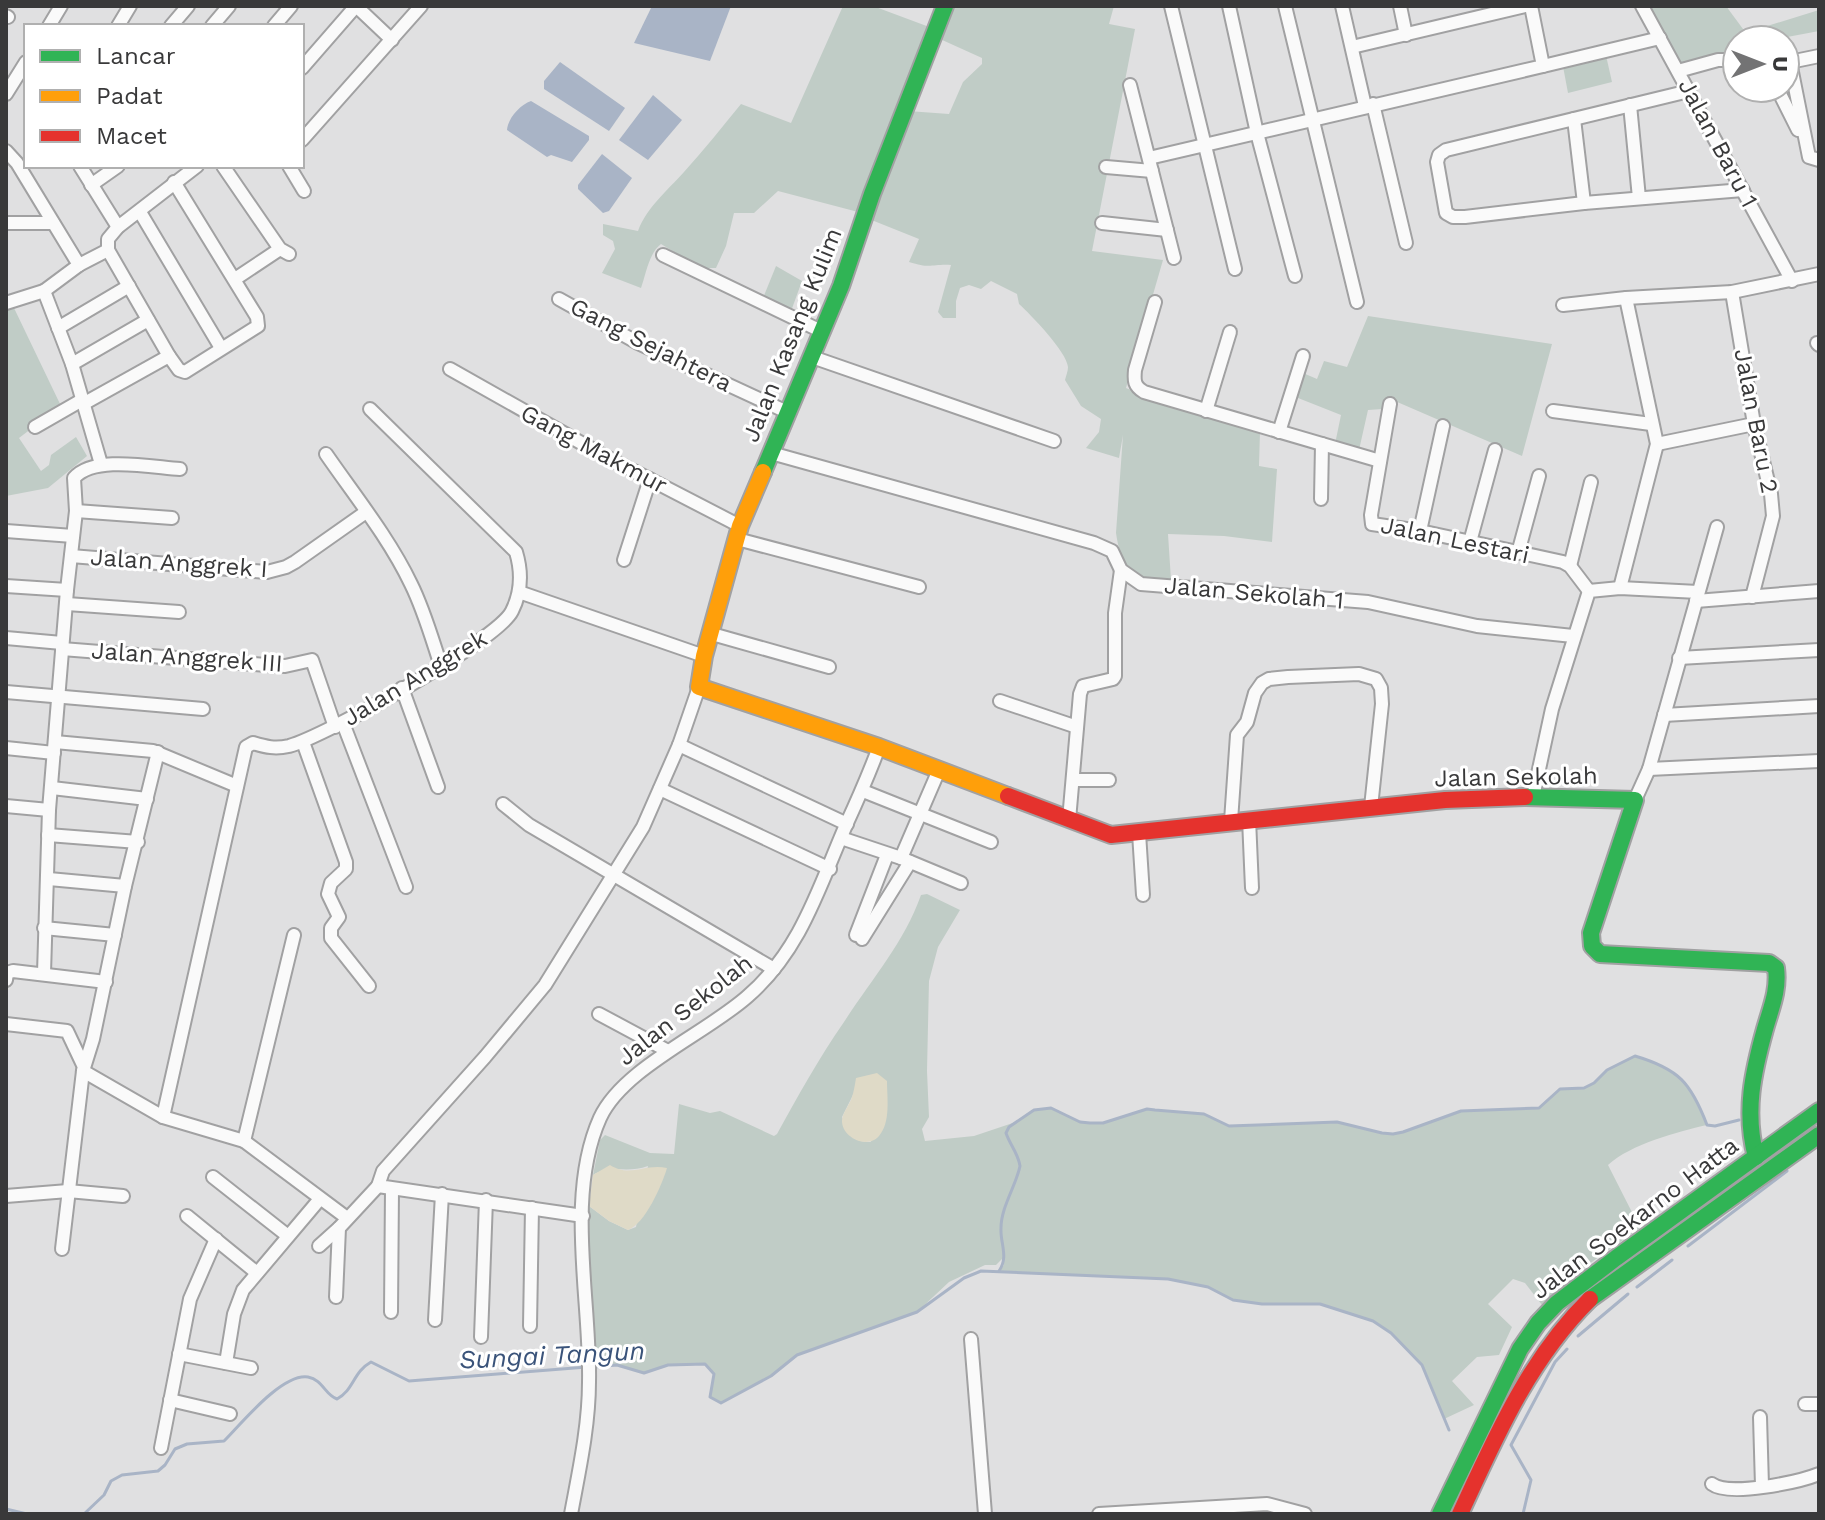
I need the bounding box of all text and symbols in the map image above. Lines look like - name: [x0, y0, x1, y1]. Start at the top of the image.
- legend: [24, 24, 304, 168]
- north arrow: [1721, 24, 1801, 104]
- text: Lancar: [96, 42, 176, 70]
- text: U: [1768, 56, 1793, 72]
- street label: Jalan Baru 1: [1672, 74, 1764, 212]
- text: Padat: [96, 82, 162, 110]
- text: Macet: [96, 122, 167, 150]
- street label: Jalan Kasang Kulim: [736, 224, 848, 446]
- street label: Gang Sejahtera: [566, 292, 736, 398]
- street label: Jalan Baru 2: [1728, 346, 1784, 496]
- street label: Gang Makmur: [516, 399, 672, 499]
- street label: Jalan Lestari: [1378, 511, 1532, 569]
- street label: Jalan Anggrek I: [89, 543, 269, 583]
- street label: Jalan Sekolah 1: [1163, 571, 1345, 615]
- street label: Jalan Anggrek: [338, 624, 492, 732]
- street label: Jalan Anggrek III: [90, 636, 284, 678]
- street label: Jalan Sekolah: [1434, 762, 1598, 792]
- street label: Jalan Sekolah: [612, 949, 758, 1071]
- street label: Jalan Soekarno Hatta: [1526, 1131, 1744, 1305]
- water label: Sungai Tangun: [458, 1335, 646, 1375]

